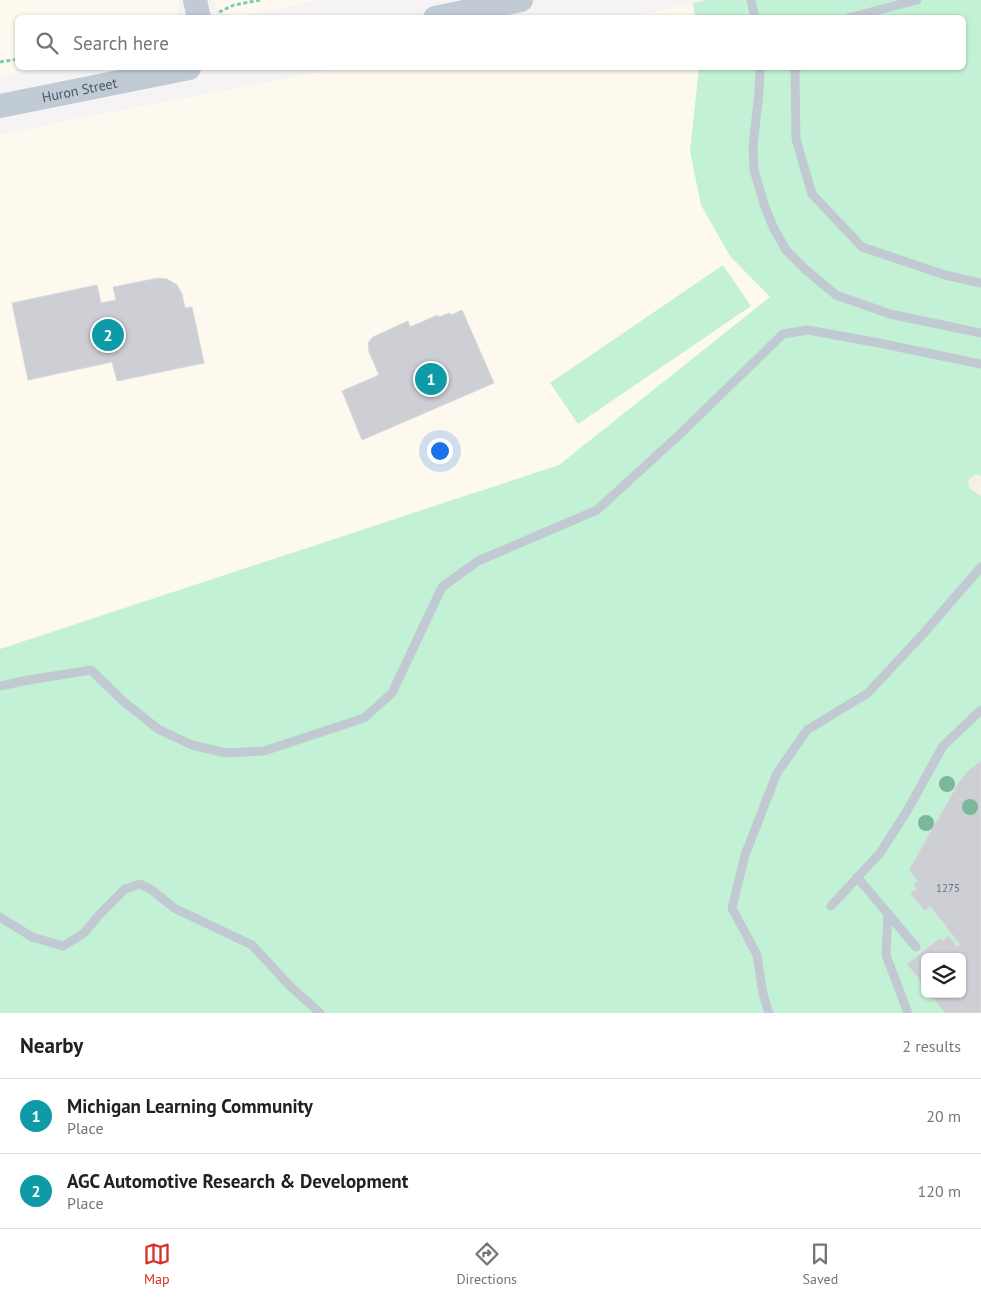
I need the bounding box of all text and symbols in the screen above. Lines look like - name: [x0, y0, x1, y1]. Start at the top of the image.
- search box: [15, 15, 966, 70]
- icon: search: [33, 29, 61, 57]
- text: Search here: [73, 31, 169, 55]
- street label: Huron Street: [40, 74, 119, 106]
- pin: 2: [92, 316, 124, 354]
- pin: 1: [415, 360, 447, 398]
- your location: [427, 438, 453, 464]
- house number: 1275: [936, 881, 960, 895]
- map controls: [921, 953, 966, 998]
- button: layers: [921, 953, 966, 998]
- text: Nearby: [20, 1032, 83, 1059]
- text: 2 results: [902, 1036, 961, 1056]
- text: Michigan Learning Community: [67, 1094, 313, 1118]
- text: 1: [31, 1106, 41, 1126]
- text: 20 m: [926, 1106, 961, 1126]
- text: Place: [67, 1118, 104, 1138]
- text: AGC Automotive Research & Development: [67, 1169, 408, 1193]
- text: 2: [31, 1181, 41, 1201]
- text: 120 m: [918, 1181, 961, 1201]
- text: Place: [67, 1193, 104, 1213]
- tab: Map: [143, 1240, 171, 1288]
- tab: Directions: [456, 1240, 517, 1288]
- tab: Saved: [803, 1240, 838, 1288]

